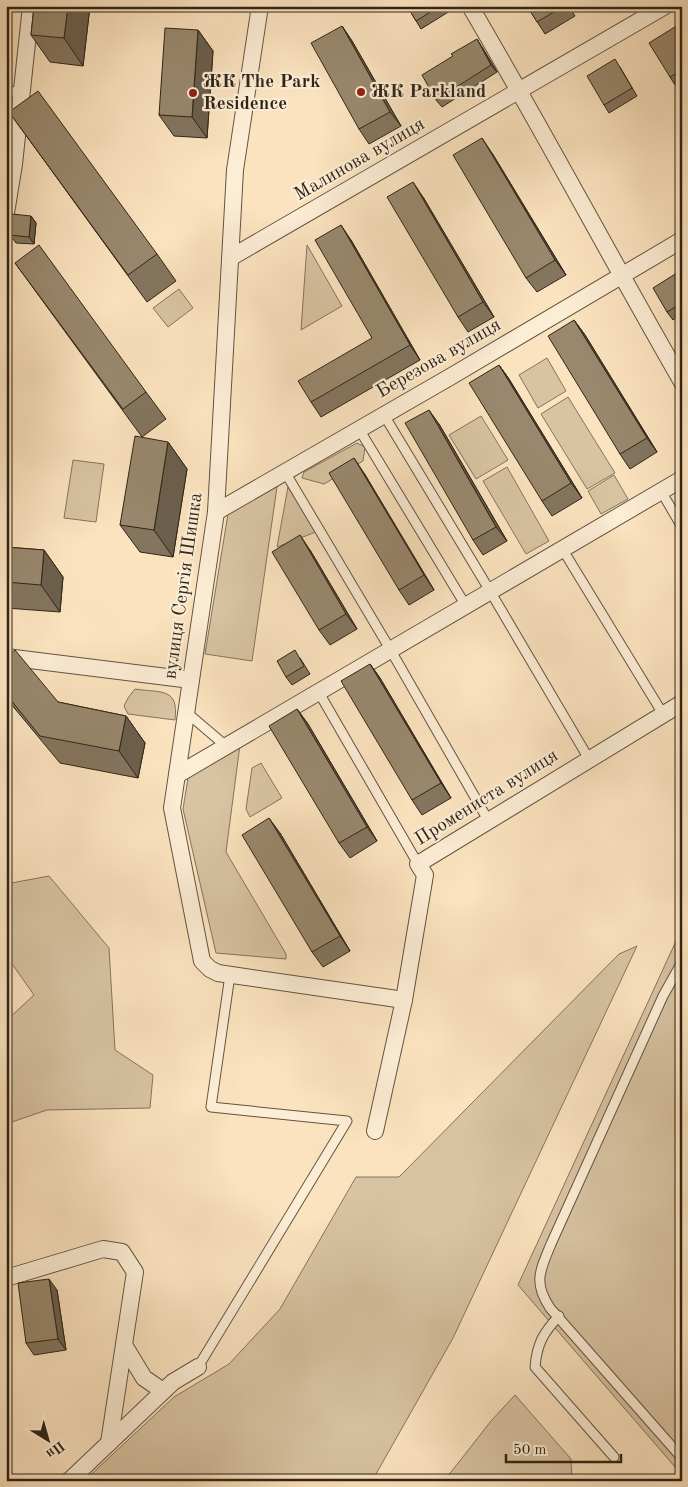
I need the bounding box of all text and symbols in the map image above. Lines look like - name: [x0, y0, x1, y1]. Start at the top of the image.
- place label: ЖК The Park Residence: [203, 73, 321, 114]
- place label: ЖК Parkland: [371, 83, 486, 102]
- marker: ЖК Parkland: [355, 86, 367, 98]
- marker: ЖК The Park Residence: [187, 87, 199, 99]
- street label: Малинова вулиця: [292, 115, 428, 205]
- street label: Березова вулиця: [373, 316, 505, 402]
- street label: вулиця Сергія Шишка: [162, 491, 207, 680]
- street label: Промениста вулиця: [412, 746, 562, 850]
- north arrow: [22, 1414, 72, 1464]
- scale bar: [506, 1432, 620, 1464]
- text: Пн: [43, 1438, 67, 1461]
- text: 50 m: [513, 1443, 547, 1458]

